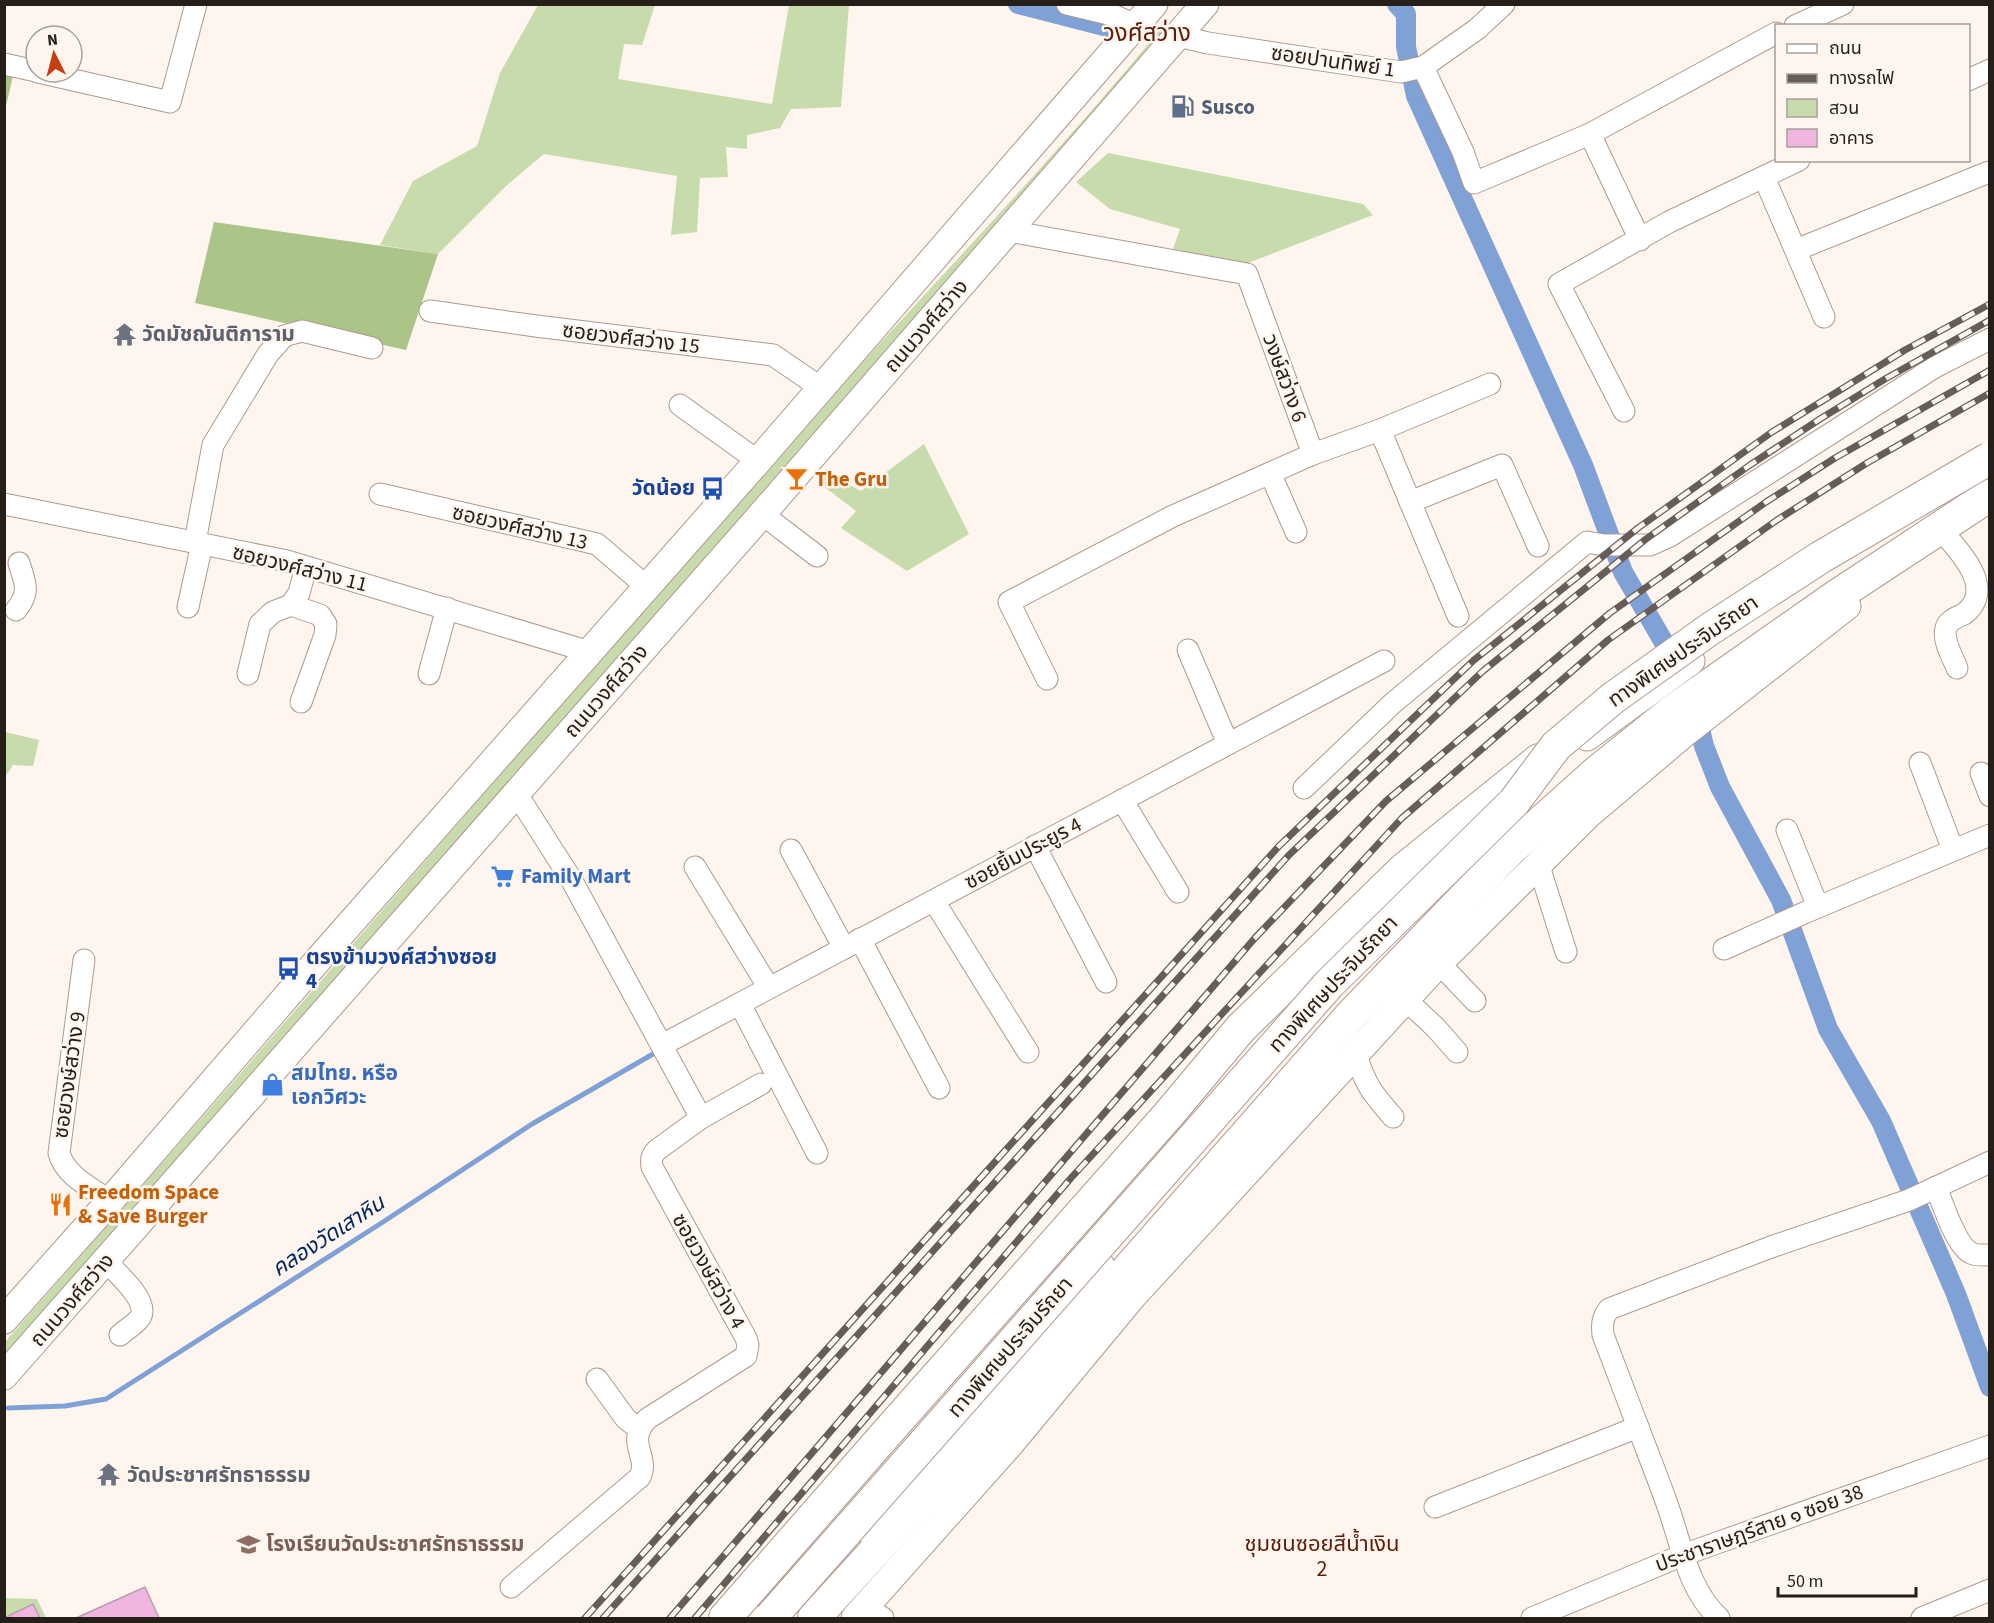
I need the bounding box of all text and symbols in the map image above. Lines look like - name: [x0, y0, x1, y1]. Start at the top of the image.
- district label: วงศ์สว่าง: [1103, 16, 1191, 51]
- north arrow: [24, 24, 84, 84]
- legend: [1775, 24, 1970, 162]
- text: N: [46, 29, 59, 52]
- text: ถนน: [1829, 36, 1862, 61]
- street label: ซอยปานทิพย์ 1: [1269, 37, 1397, 85]
- text: ทางรถไฟ: [1829, 66, 1894, 91]
- place label: Susco: [1201, 92, 1255, 122]
- fuel station icon: Susco: [1170, 94, 1196, 120]
- text: สวน: [1829, 96, 1859, 121]
- text: อาคาร: [1829, 126, 1874, 151]
- street label: ถนนวงศ์สว่าง: [877, 273, 975, 379]
- street label: ซอยวงศ์สว่าง 15: [561, 315, 701, 361]
- place label: วัดมัชฌันติการาม: [142, 319, 295, 349]
- temple icon: วัดมัชฌันติการาม: [111, 321, 137, 347]
- street label: วงษ์สว่าง 6: [1255, 330, 1315, 426]
- place label: The Gru: [815, 464, 887, 494]
- bar icon: The Gru: [784, 466, 810, 492]
- place label: วัดน้อย: [632, 473, 695, 503]
- bus stop icon: วัดน้อย: [700, 475, 726, 501]
- street label: ซอยวงศ์สว่าง 13: [449, 497, 591, 557]
- street label: ซอยวงศ์สว่าง 11: [229, 537, 371, 599]
- street label: ทางพิเศษประจิมรัถยา: [1602, 588, 1764, 714]
- street label: ถนนวงศ์สว่าง: [557, 638, 655, 744]
- street label: ซอยยิ้มประยูร 4: [959, 809, 1087, 897]
- place label: Family Mart: [521, 861, 631, 891]
- supermarket icon: Family Mart: [490, 863, 516, 889]
- street label: ทางพิเศษประจิมรัถยา: [1261, 909, 1405, 1059]
- place label: ตรงข้ามวงศ์สว่างซอย 4: [306, 942, 497, 996]
- bus stop icon: ตรงข้ามวงศ์สว่างซอย 4: [275, 956, 301, 982]
- street label: ซอยวงษ์สว่าง 9: [45, 1010, 93, 1140]
- place label: สมไทย. หรือ เอกวิศวะ: [291, 1058, 398, 1112]
- shop icon: สมไทย. หรือ เอกวิศวะ: [260, 1072, 286, 1098]
- place label: Freedom Space & Save Burger: [78, 1177, 219, 1231]
- water label: คลองวัดเสาหิน: [265, 1187, 392, 1285]
- restaurant icon: Freedom Space & Save Burger: [47, 1191, 73, 1217]
- street label: ซอยวงษ์สว่าง 4: [665, 1208, 753, 1334]
- street label: ถนนวงศ์สว่าง: [23, 1247, 121, 1353]
- street label: ทางพิเศษประจิมรัถยา: [940, 1270, 1080, 1424]
- place label: วัดประชาศรัทธาธรรม: [127, 1460, 311, 1490]
- temple icon: วัดประชาศรัทธาธรรม: [96, 1462, 122, 1488]
- street label: ประชาราษฎร์สาย ๑ ซอย 38: [1651, 1476, 1867, 1580]
- district label: ชุมชนซอยสีน้ำเงิน 2: [1244, 1528, 1400, 1585]
- place label: โรงเรียนวัดประชาศรัทธาธรรม: [266, 1529, 524, 1559]
- school or university icon: โรงเรียนวัดประชาศรัทธาธรรม: [235, 1531, 261, 1557]
- scale bar: [1778, 1560, 1916, 1598]
- text: 50 m: [1787, 1569, 1823, 1594]

